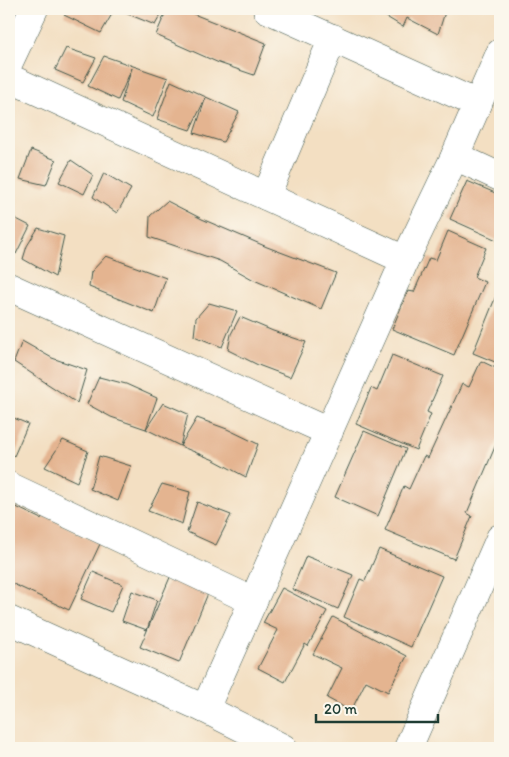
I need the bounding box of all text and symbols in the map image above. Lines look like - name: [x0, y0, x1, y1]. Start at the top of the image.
- scale bar: [316, 692, 439, 724]
- text: 20 m: [324, 700, 358, 718]

